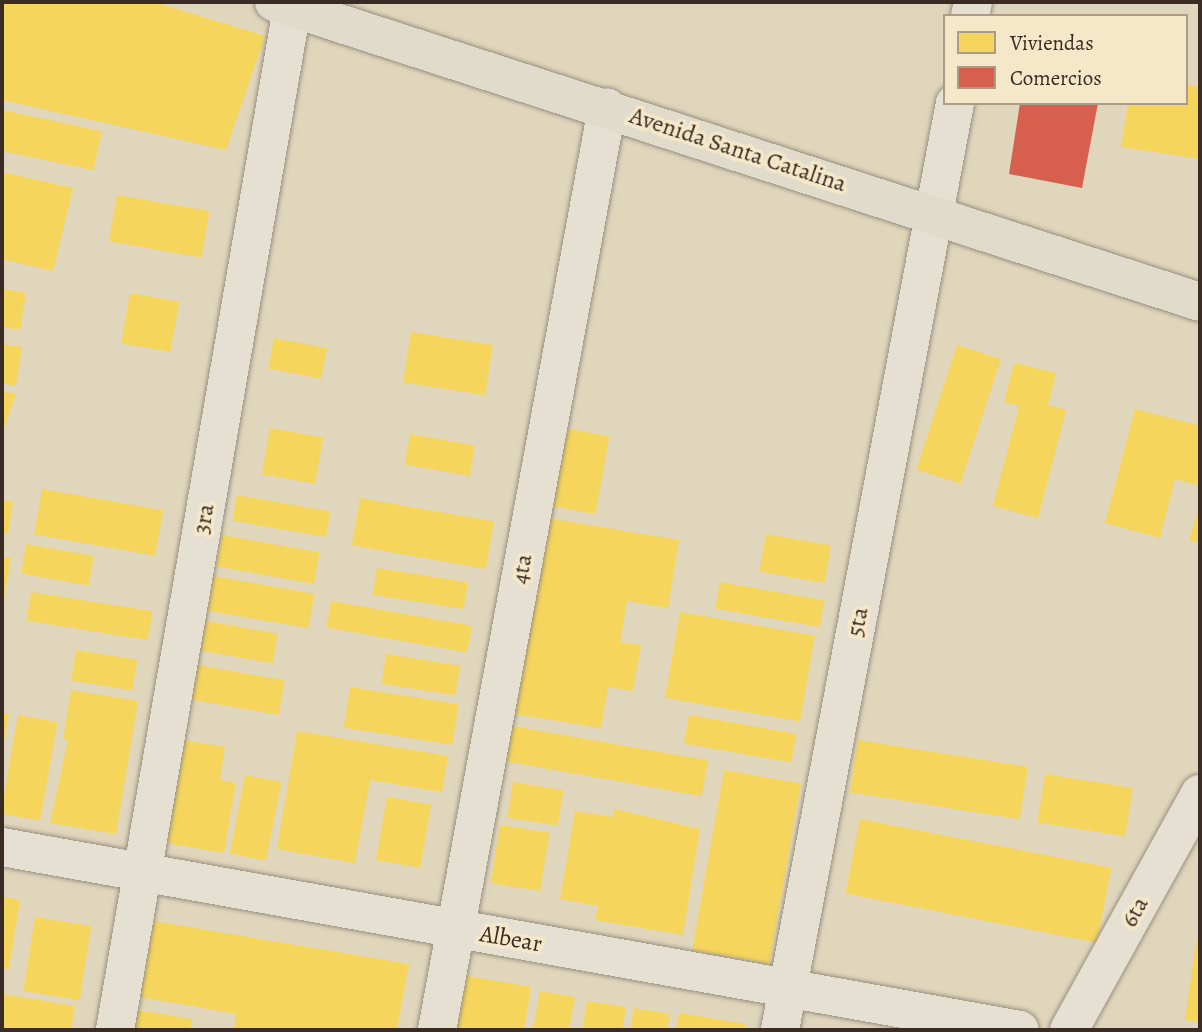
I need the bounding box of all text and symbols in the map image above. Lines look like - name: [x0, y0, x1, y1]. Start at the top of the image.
- legend: [943, 14, 1188, 105]
- text: Viviendas: [1010, 29, 1094, 57]
- text: Comercios: [1010, 64, 1102, 92]
- street label: Avenida Santa Catalina: [626, 101, 850, 199]
- street label: 3ra: [187, 502, 221, 536]
- street label: 4ta: [505, 552, 539, 586]
- street label: 5ta: [841, 605, 875, 639]
- street label: 6ta: [1115, 892, 1155, 932]
- street label: Albear: [478, 919, 544, 959]

